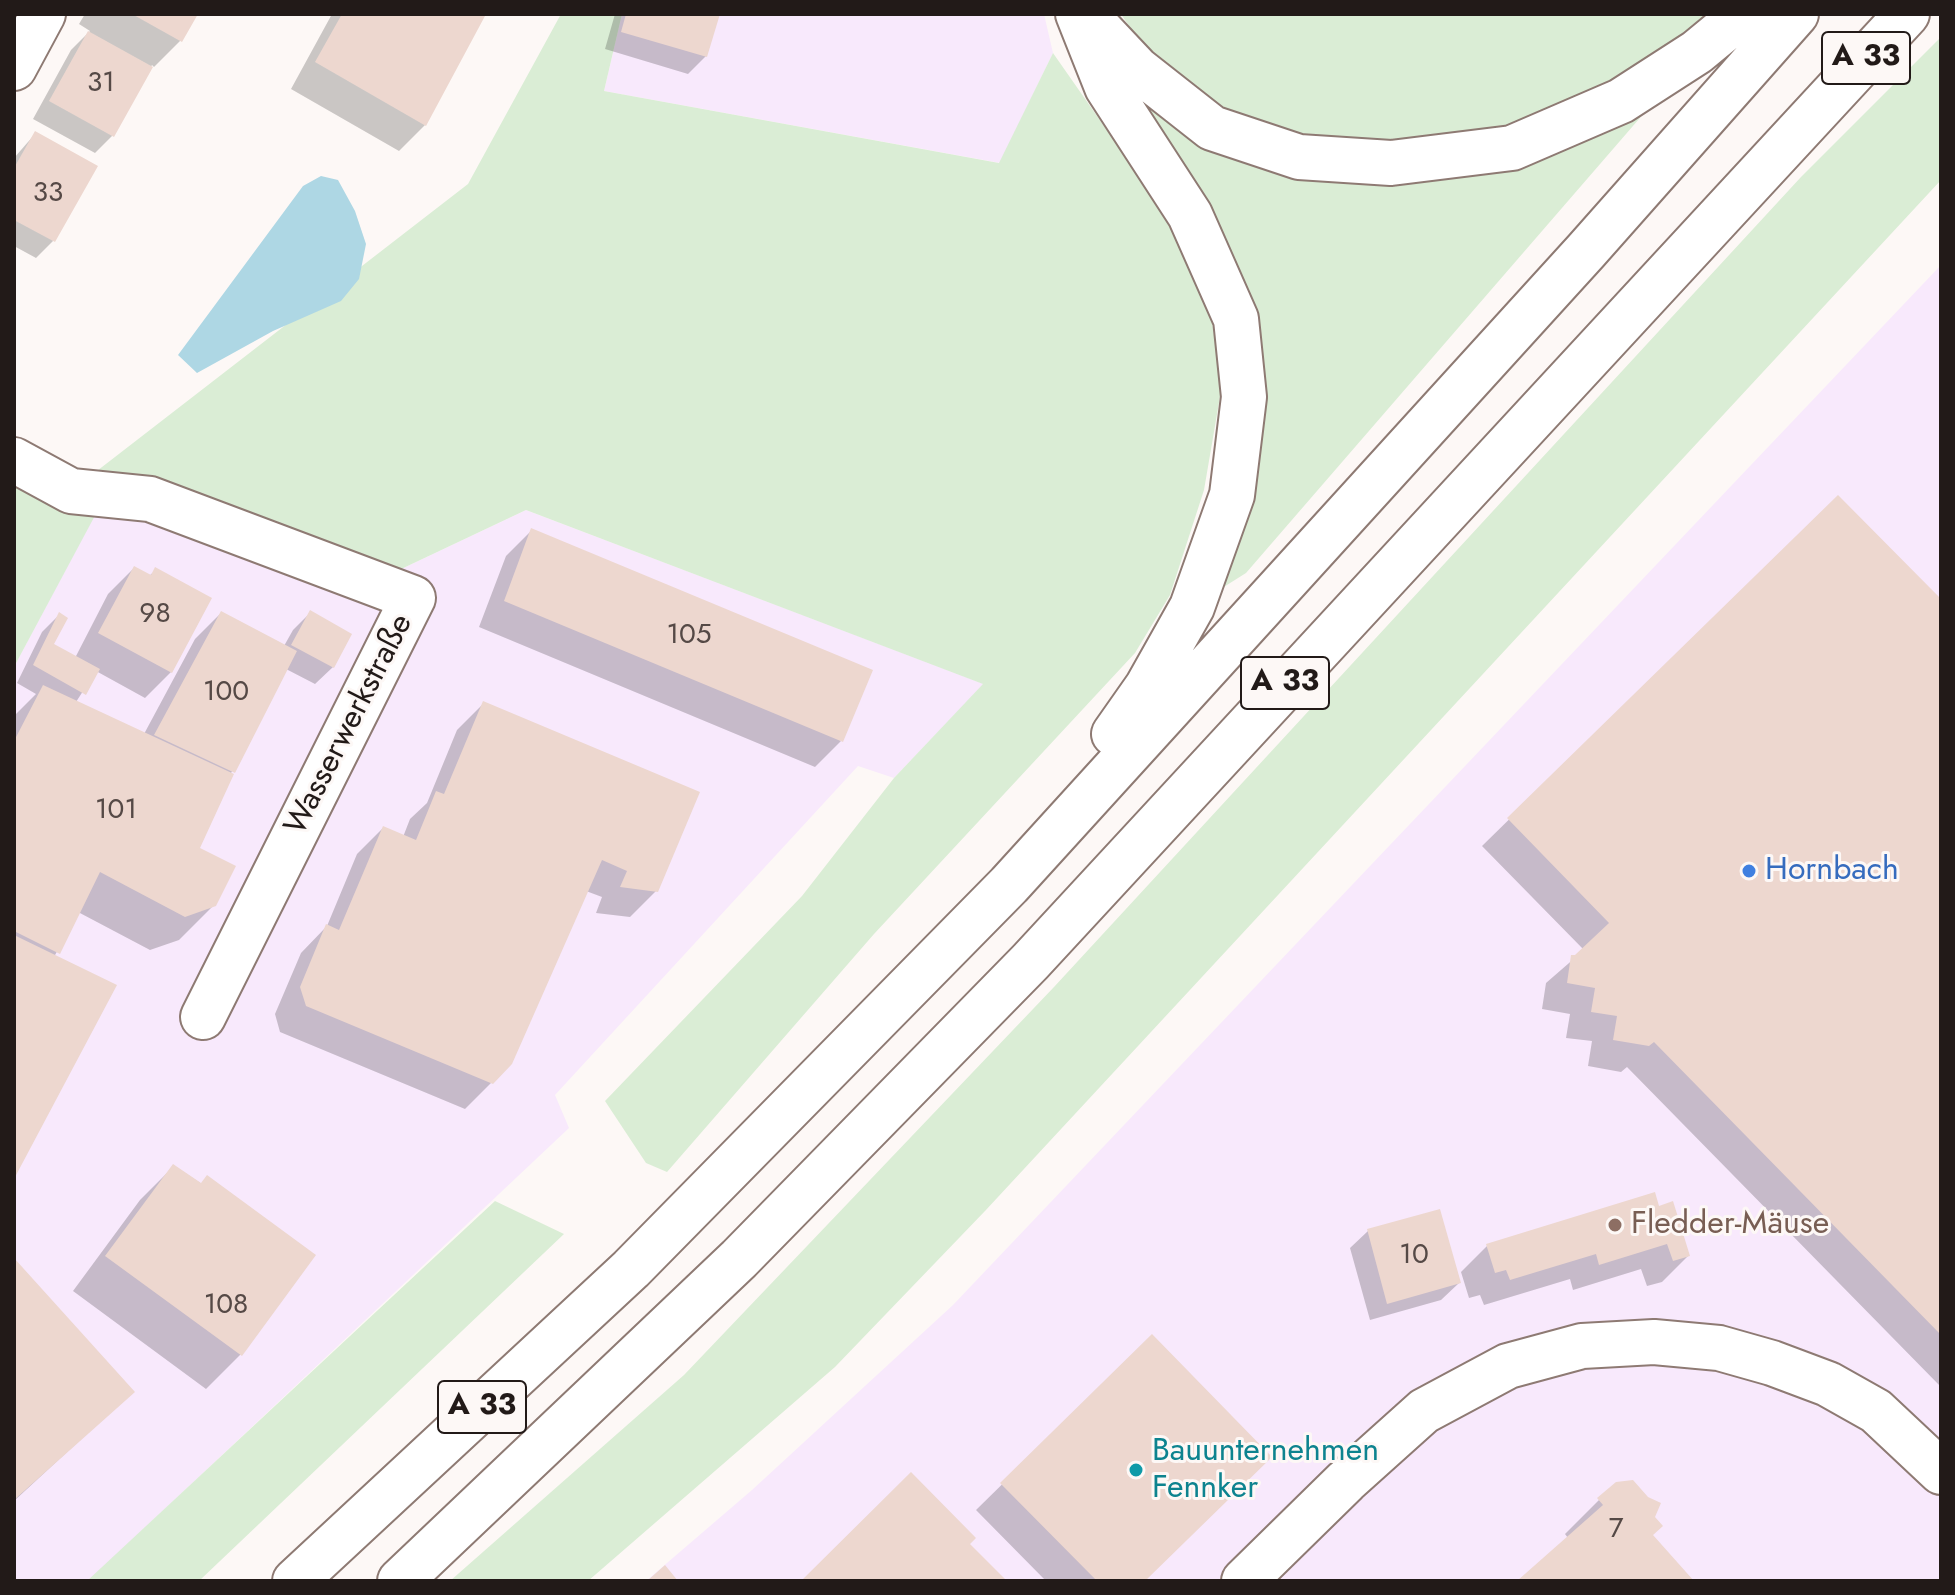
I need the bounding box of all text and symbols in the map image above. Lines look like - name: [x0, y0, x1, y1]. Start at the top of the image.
- road number: A 33: [1822, 32, 1910, 84]
- house number: 31: [87, 67, 115, 101]
- house number: 33: [33, 177, 63, 211]
- house number: 98: [139, 598, 171, 632]
- street label: Wasserwerkstraße: [278, 608, 422, 842]
- house number: 105: [666, 619, 712, 653]
- road number: A 33: [1241, 657, 1329, 709]
- house number: 100: [203, 676, 249, 710]
- house number: 101: [95, 794, 137, 828]
- place label: Hornbach: [1765, 852, 1899, 890]
- marker: Hornbach: [1740, 862, 1758, 880]
- place label: Fledder-Mäuse: [1631, 1206, 1829, 1244]
- marker: Fledder-Mäuse: [1606, 1216, 1624, 1234]
- house number: 10: [1399, 1239, 1429, 1273]
- house number: 108: [204, 1289, 248, 1323]
- road number: A 33: [438, 1381, 526, 1433]
- place label: Bauunternehmen Fennker: [1152, 1433, 1379, 1508]
- marker: Bauunternehmen Fennker: [1127, 1461, 1145, 1479]
- house number: 7: [1609, 1513, 1623, 1547]

